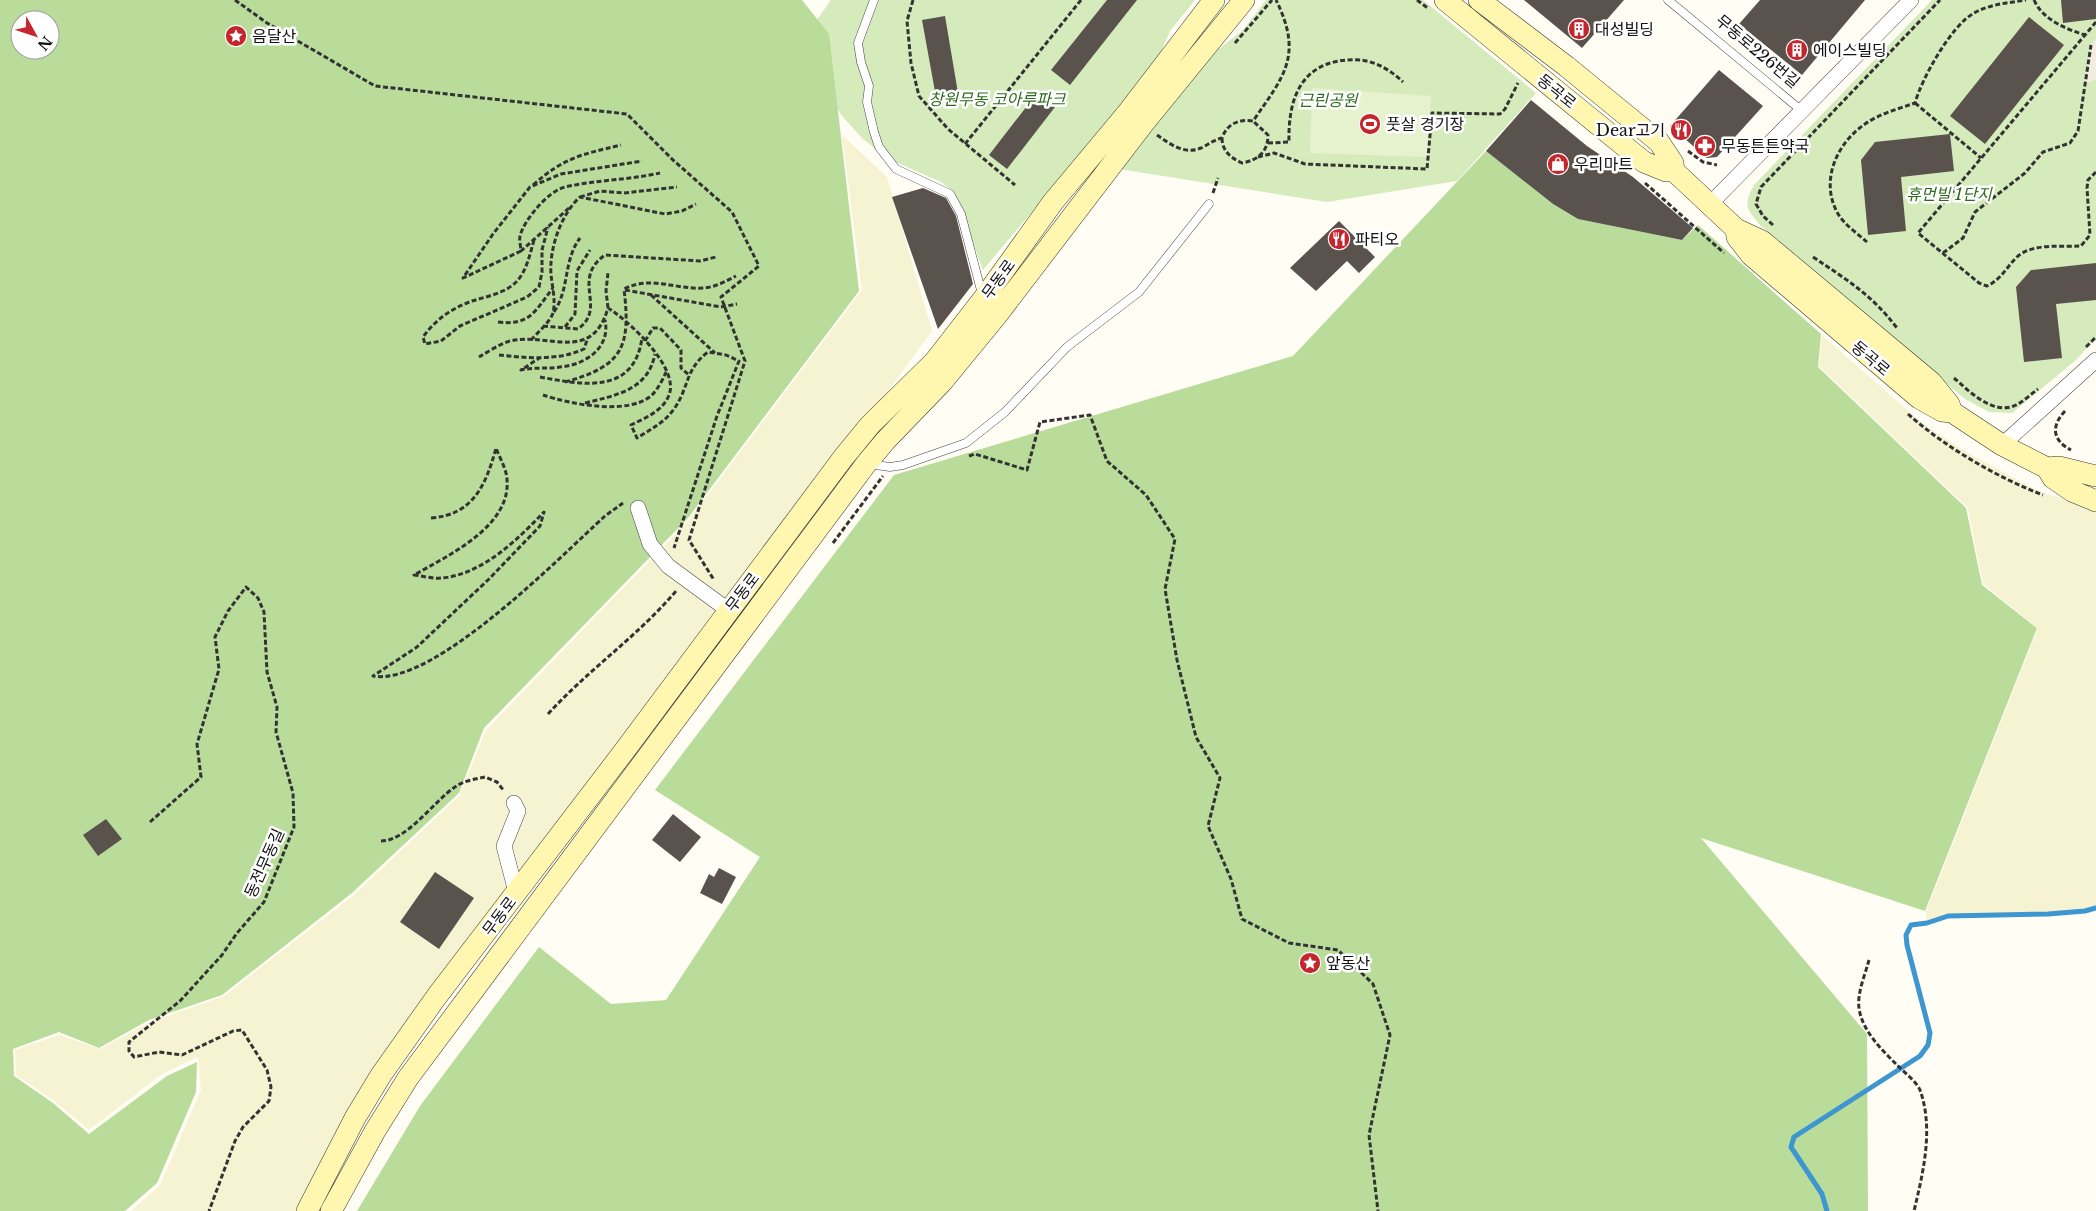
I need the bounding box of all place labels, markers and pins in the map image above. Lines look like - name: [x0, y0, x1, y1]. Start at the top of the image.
- building icon: 대성빌딩: [1567, 17, 1591, 41]
- place label: 대성빌딩: [1595, 19, 1654, 39]
- place icon: 음달산: [224, 24, 248, 48]
- place label: 음달산: [252, 26, 296, 46]
- building icon: 에이스빌딩: [1785, 38, 1809, 62]
- place label: 에이스빌딩: [1813, 40, 1887, 60]
- sports icon: 풋살 경기장: [1358, 112, 1382, 136]
- place label: 풋살 경기장: [1386, 114, 1464, 134]
- restaurant icon: Dear고기: [1669, 118, 1693, 142]
- place label: Dear고기: [1596, 120, 1665, 140]
- pharmacy icon: 무동튼튼약국: [1693, 134, 1717, 158]
- place label: 무동튼튼약국: [1721, 136, 1809, 156]
- shop icon: 우리마트: [1546, 152, 1570, 176]
- place label: 우리마트: [1574, 154, 1633, 174]
- restaurant icon: 파티오: [1327, 227, 1351, 251]
- place label: 파티오: [1355, 229, 1399, 249]
- place icon: 앞동산: [1298, 951, 1322, 975]
- place label: 앞동산: [1326, 953, 1370, 973]

